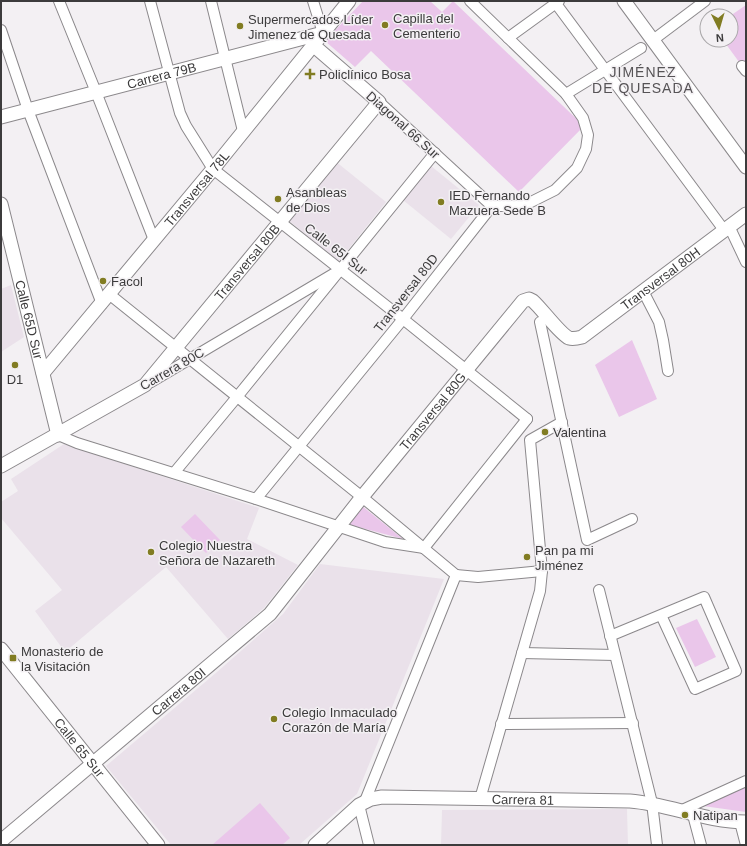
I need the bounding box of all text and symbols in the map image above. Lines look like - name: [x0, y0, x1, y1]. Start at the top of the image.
- north arrow: [699, 8, 739, 48]
- place label: Capilla del Cementerio: [393, 11, 460, 41]
- place label: Supermercados Líder Jimenez de Quesada: [248, 12, 374, 42]
- marker: Capilla del Cementerio: [380, 20, 390, 30]
- marker: Supermercados Líder Jimenez de Quesada: [235, 21, 245, 31]
- text: N: [715, 32, 724, 44]
- street label: Carrera 79B: [125, 59, 198, 91]
- district label: JIMÉNEZ DE QUESADA: [592, 64, 694, 96]
- place label: Policlínico Bosa: [319, 67, 412, 82]
- marker: Policlínico Bosa: [304, 68, 316, 80]
- street label: Diagonal 66 Sur: [363, 88, 443, 162]
- street label: Transversal 78L: [161, 148, 232, 229]
- place label: Asanbleas de Dios: [286, 185, 347, 215]
- place label: IED Fernando Mazuera Sede B: [449, 188, 546, 218]
- marker: Asanbleas de Dios: [273, 194, 283, 204]
- marker: IED Fernando Mazuera Sede B: [436, 197, 446, 207]
- street label: Calle 65I Sur: [302, 220, 371, 278]
- street label: Transversal 80B: [211, 221, 283, 303]
- street label: Transversal 80H: [618, 244, 703, 313]
- street label: Transversal 80D: [371, 251, 441, 335]
- place label: Facol: [111, 274, 143, 289]
- marker: Facol: [98, 276, 108, 286]
- street label: Calle 65D Sur: [13, 278, 47, 361]
- street label: Carrera 80C: [137, 345, 207, 393]
- marker: D1: [10, 360, 20, 370]
- street label: Transversal 80G: [396, 369, 469, 453]
- place label: D1: [7, 372, 23, 387]
- place label: Valentina: [553, 425, 607, 440]
- marker: Valentina: [540, 427, 550, 437]
- place label: Colegio Nuestra Señora de Nazareth: [159, 538, 275, 568]
- place label: Pan pa mi Jiménez: [535, 543, 594, 573]
- marker: Colegio Nuestra Señora de Nazareth: [146, 547, 156, 557]
- marker: Pan pa mi Jiménez: [522, 552, 532, 562]
- place label: Monasterio de la Visitación: [21, 644, 103, 674]
- marker: Monasterio de la Visitación: [8, 653, 18, 663]
- street label: Carrera 80I: [148, 664, 208, 718]
- place label: Colegio Inmaculado Corazón de María: [282, 705, 397, 735]
- marker: Colegio Inmaculado Corazón de María: [269, 714, 279, 724]
- street label: Calle 65 Sur: [52, 715, 108, 780]
- street label: Carrera 81: [492, 791, 554, 807]
- place label: Natipan: [693, 808, 738, 823]
- marker: Natipan: [680, 810, 690, 820]

